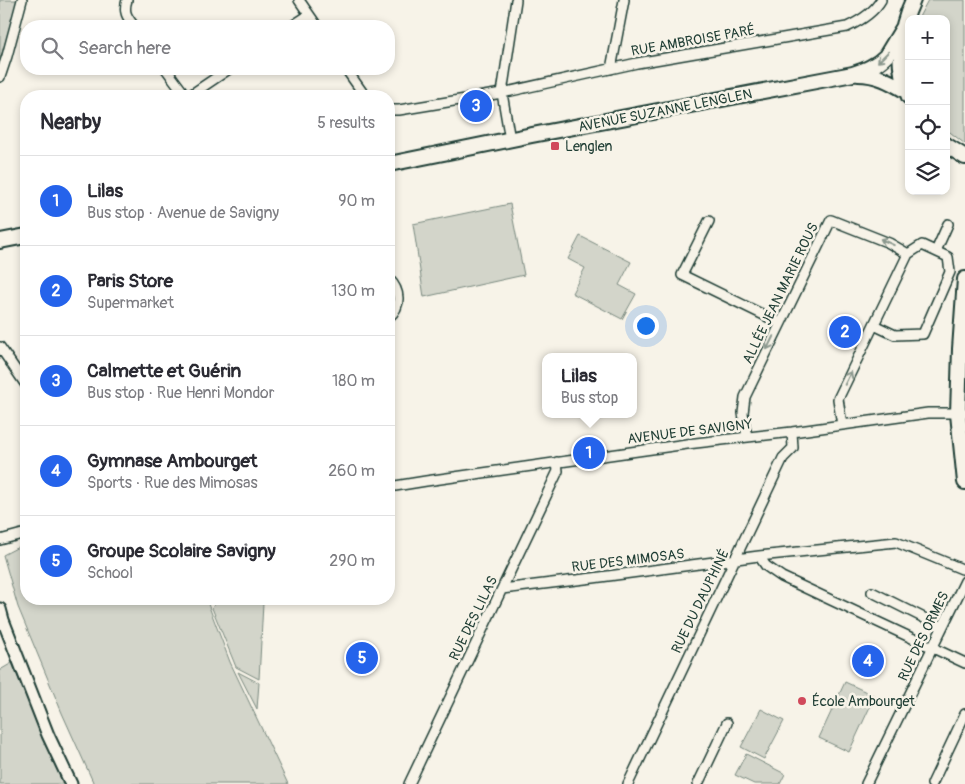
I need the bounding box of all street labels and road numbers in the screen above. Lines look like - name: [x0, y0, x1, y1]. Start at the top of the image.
- street label: RUE AMBROISE PARÉ: [630, 20, 756, 60]
- street label: AVENUE SUZANNE LENGLEN: [577, 85, 753, 136]
- street label: ALLÉE JEAN MARIE ROUS: [738, 220, 822, 366]
- street label: AVENUE DE SAVIGNY: [626, 415, 754, 448]
- street label: RUE DES MIMOSAS: [571, 545, 685, 576]
- street label: RUE DU DAUPHINÉ: [667, 546, 733, 656]
- street label: RUE DES LILAS: [446, 573, 501, 663]
- street label: RUE DES ORMES: [894, 589, 952, 684]

